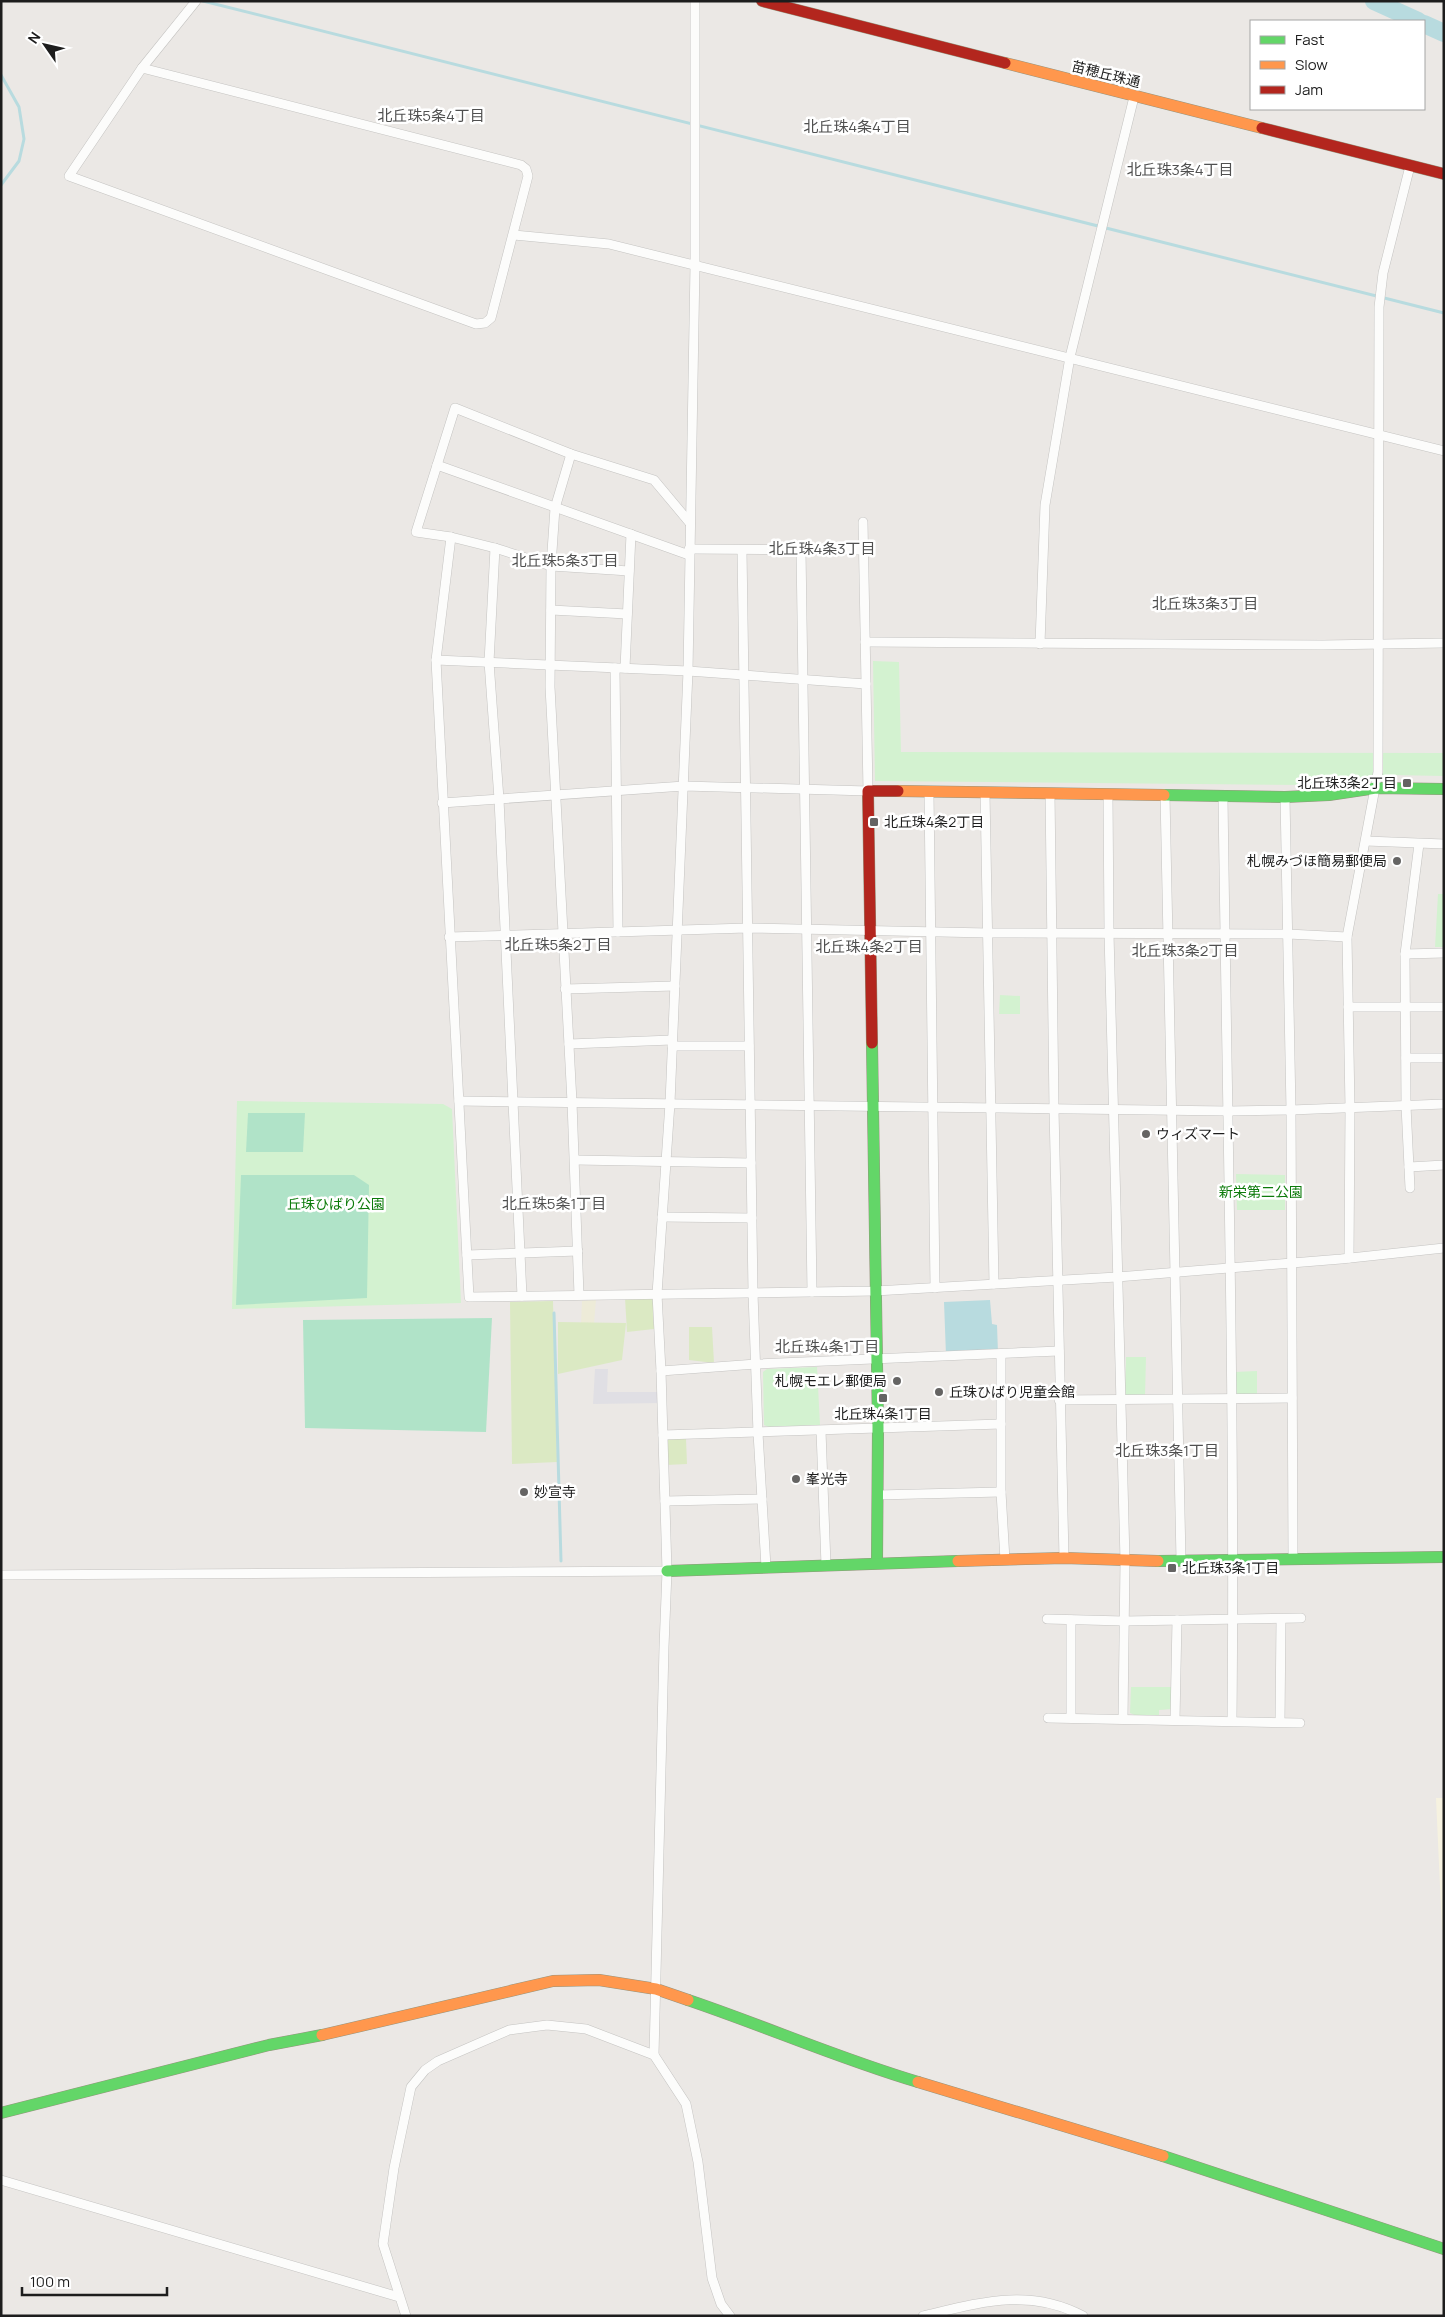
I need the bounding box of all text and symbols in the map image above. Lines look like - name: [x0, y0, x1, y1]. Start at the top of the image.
- north arrow: [20, 20, 70, 70]
- legend: [1250, 20, 1425, 110]
- text: N: [23, 28, 44, 47]
- text: Fast: [1295, 29, 1324, 50]
- text: Slow: [1295, 54, 1328, 75]
- street label: 苗穂丘珠通: [1070, 56, 1142, 91]
- text: Jam: [1295, 79, 1323, 100]
- district label: 北丘珠5条4丁目: [377, 105, 485, 126]
- district label: 北丘珠4条4丁目: [803, 116, 911, 137]
- district label: 北丘珠3条4丁目: [1126, 159, 1234, 180]
- district label: 北丘珠4条3丁目: [768, 538, 876, 559]
- district label: 北丘珠5条3丁目: [512, 550, 618, 571]
- district label: 北丘珠3条3丁目: [1152, 593, 1258, 614]
- place label: 北丘珠3条2丁目: [1297, 773, 1397, 792]
- marker: 北丘珠3条2丁目: [1401, 777, 1413, 789]
- place label: 北丘珠4条2丁目: [884, 812, 984, 831]
- marker: 北丘珠4条2丁目: [868, 816, 880, 828]
- place label: 札幌みづほ簡易郵便局: [1247, 851, 1387, 870]
- marker: 札幌みづほ簡易郵便局: [1391, 855, 1403, 867]
- district label: 北丘珠5条2丁目: [504, 934, 612, 955]
- district label: 北丘珠4条2丁目: [815, 936, 923, 957]
- district label: 北丘珠3条2丁目: [1132, 940, 1238, 961]
- place label: ウィズマート: [1156, 1124, 1240, 1143]
- marker: ウィズマート: [1140, 1128, 1152, 1140]
- park label: 新栄第二公園: [1219, 1182, 1303, 1201]
- district label: 北丘珠5条1丁目: [502, 1193, 606, 1214]
- park label: 丘珠ひばり公園: [287, 1194, 385, 1213]
- district label: 北丘珠4条1丁目: [775, 1336, 879, 1357]
- place label: 札幌モエレ郵便局: [775, 1371, 887, 1390]
- marker: 札幌モエレ郵便局: [891, 1375, 903, 1387]
- place label: 丘珠ひばり児童会館: [949, 1382, 1075, 1401]
- marker: 丘珠ひばり児童会館: [933, 1386, 945, 1398]
- marker: 北丘珠4条1丁目: [877, 1392, 889, 1404]
- place label: 北丘珠4条1丁目: [834, 1404, 932, 1423]
- district label: 北丘珠3条1丁目: [1115, 1440, 1219, 1461]
- place label: 峯光寺: [806, 1469, 848, 1488]
- marker: 峯光寺: [790, 1473, 802, 1485]
- place label: 妙宣寺: [534, 1482, 576, 1501]
- marker: 妙宣寺: [518, 1486, 530, 1498]
- place label: 北丘珠3条1丁目: [1182, 1558, 1279, 1577]
- marker: 北丘珠3条1丁目: [1166, 1562, 1178, 1574]
- scale bar: [22, 2264, 168, 2296]
- text: 100 m: [30, 2271, 70, 2292]

